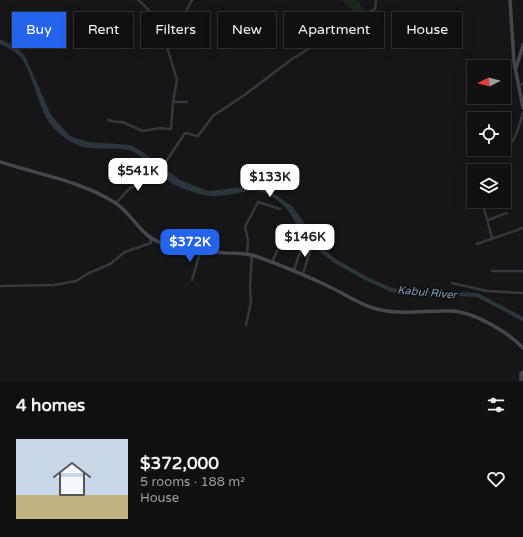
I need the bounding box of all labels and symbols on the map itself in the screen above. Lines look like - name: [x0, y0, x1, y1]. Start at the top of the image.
- north arrow: [467, 60, 511, 104]
- pin: $541K: [110, 158, 166, 192]
- pin: $133K: [242, 164, 298, 198]
- pin: $146K: [277, 224, 333, 258]
- pin: $372K: [162, 229, 218, 263]
- water label: Kabul River: [397, 283, 459, 302]

